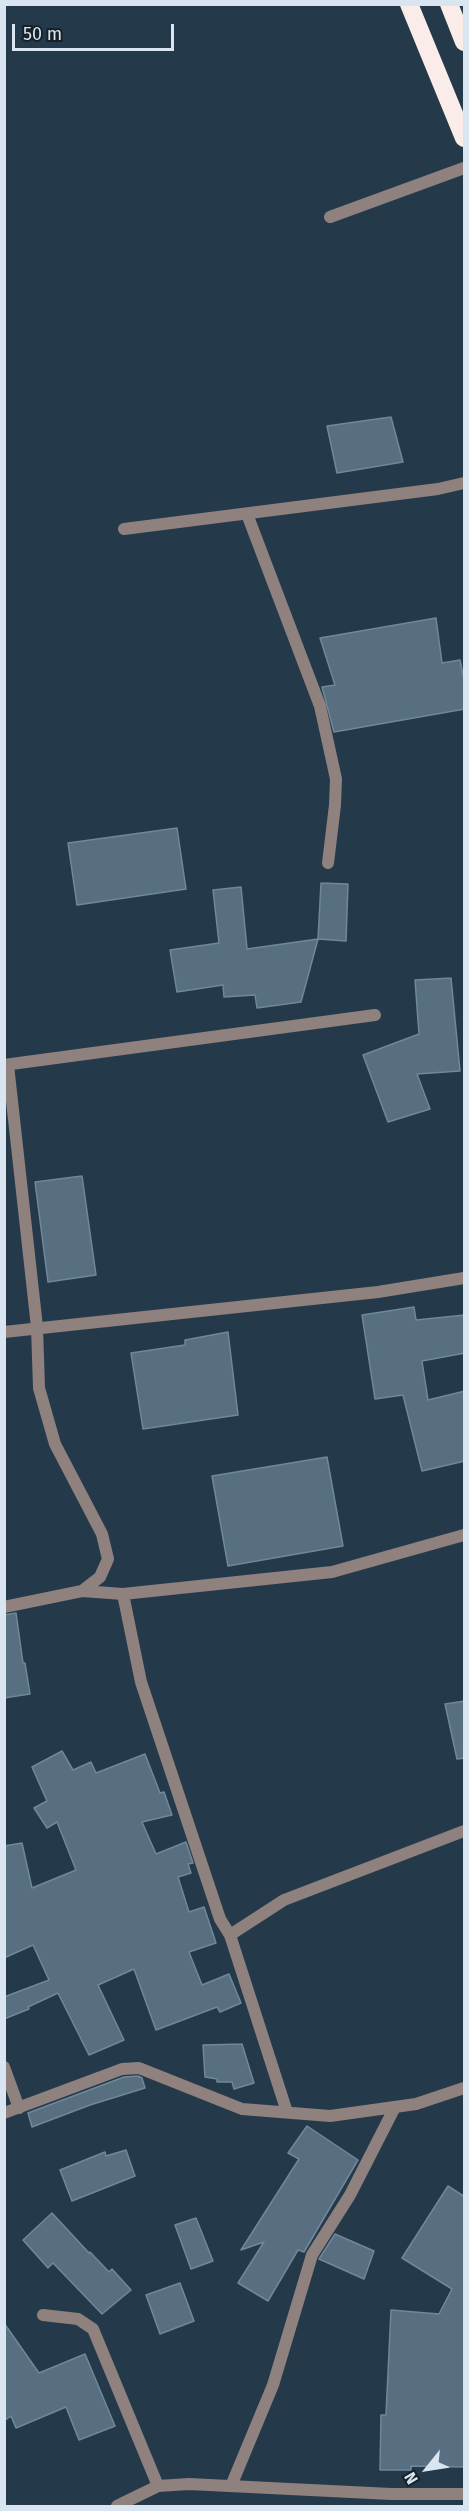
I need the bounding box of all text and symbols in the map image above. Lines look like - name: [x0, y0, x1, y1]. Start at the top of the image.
- scale bar: [15, 12, 177, 50]
- text: 50 m: [23, 23, 62, 45]
- north arrow: [397, 2439, 457, 2499]
- text: N: [400, 2469, 422, 2488]

